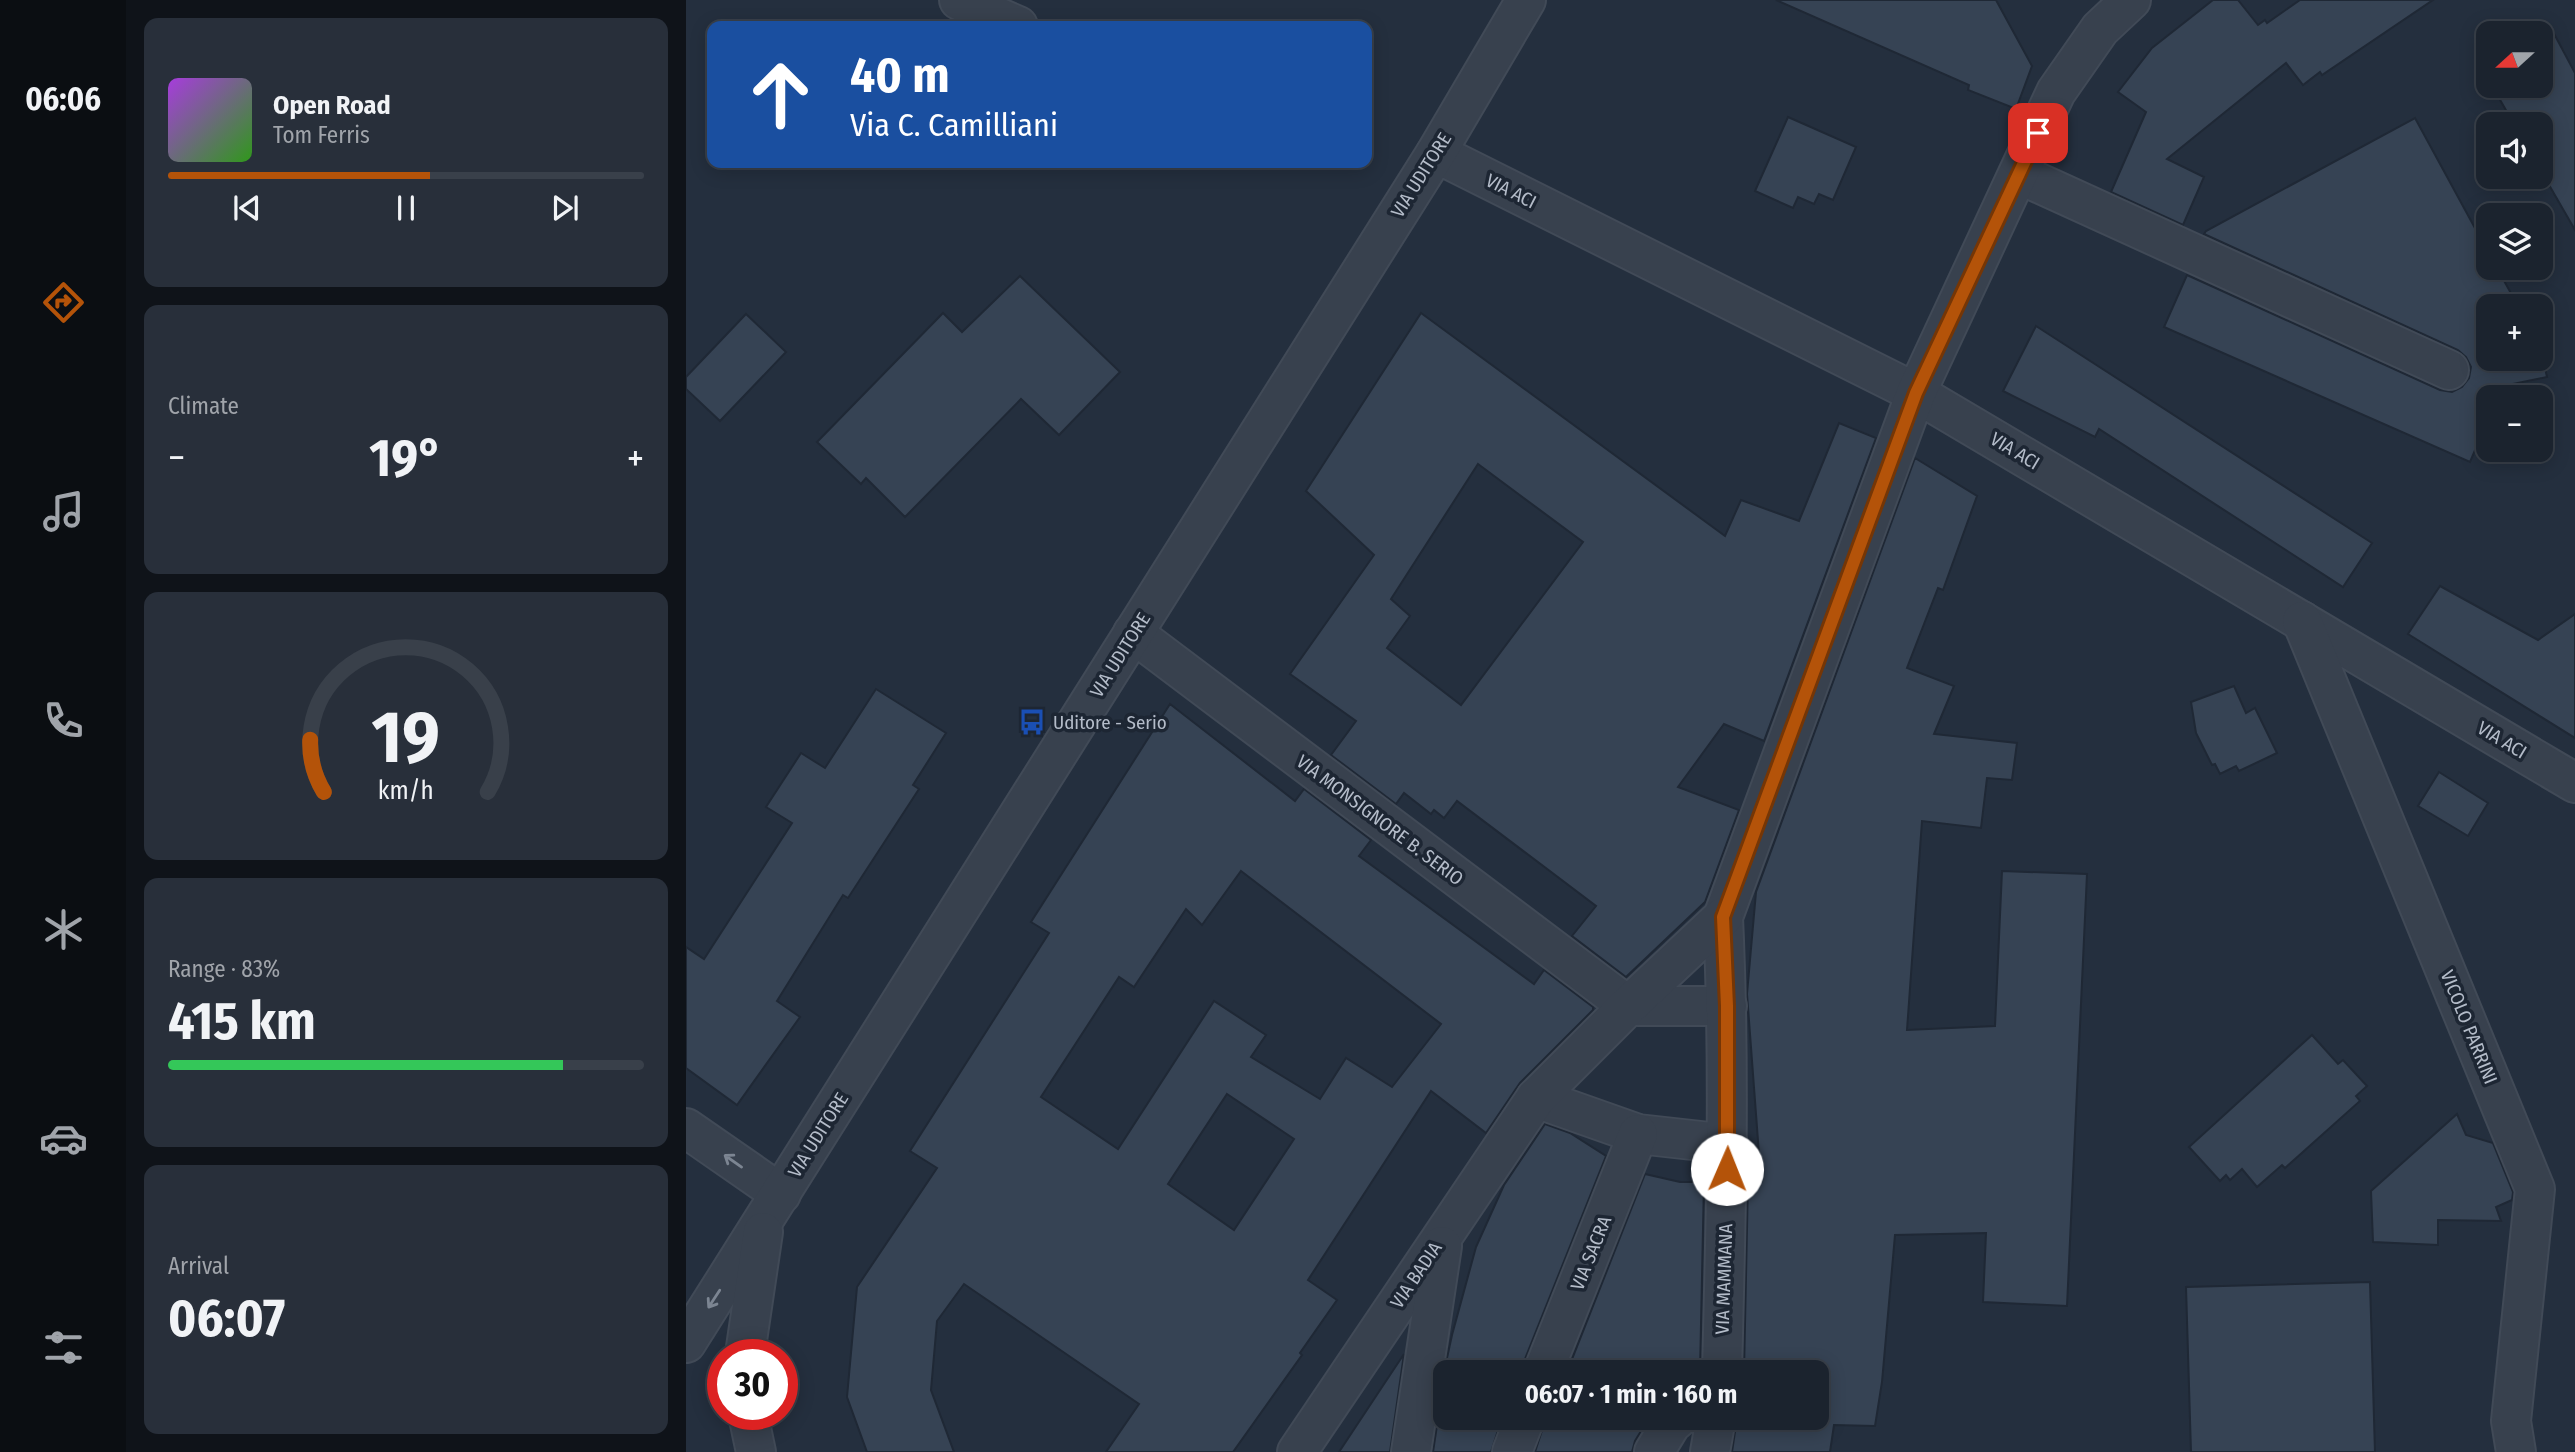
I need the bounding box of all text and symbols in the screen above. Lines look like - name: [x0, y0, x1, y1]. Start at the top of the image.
- north arrow: [2476, 21, 2553, 98]
- map controls: [2476, 21, 2553, 462]
- text: 40 m: [850, 46, 950, 105]
- icon: ahead: [735, 49, 826, 140]
- text: 06:06: [25, 80, 101, 118]
- text: Open Road: [273, 90, 391, 121]
- pin: [2008, 103, 2068, 163]
- text: Via C. Camilliani: [850, 106, 1058, 144]
- button: sound: [2476, 112, 2553, 189]
- icon: arrive: [2019, 114, 2057, 152]
- text: Tom Ferris: [273, 121, 370, 149]
- street label: VIA UDITORE: [1386, 128, 1456, 222]
- street label: VIA ACI: [1482, 169, 1540, 213]
- icon: previous: [228, 189, 266, 227]
- icon: pause: [387, 189, 425, 227]
- icon: next: [546, 189, 584, 227]
- button: layers: [2476, 203, 2553, 280]
- icon: directions: [39, 278, 88, 327]
- button: +: [2476, 294, 2553, 371]
- button: −: [2476, 385, 2553, 462]
- text: Climate: [168, 392, 239, 420]
- text: 19°: [369, 427, 443, 490]
- street label: VIA ACI: [1986, 427, 2044, 475]
- text: −: [168, 435, 185, 481]
- text: +: [627, 435, 644, 481]
- icon: music: [39, 487, 88, 536]
- street label: VIA UDITORE: [1085, 608, 1155, 702]
- text: 19: [372, 694, 440, 781]
- icon: phone: [39, 696, 88, 745]
- bus stop icon: Uditore - Serio: [1017, 707, 1047, 737]
- place label: Uditore - Serio: [1053, 711, 1167, 734]
- street label: VIA ACI: [2473, 716, 2531, 764]
- street label: VIA MONSIGNORE B. SERIO: [1292, 750, 1468, 890]
- text: km/h: [378, 776, 434, 806]
- icon: climate: [39, 905, 88, 954]
- text: Range · 83%: [168, 955, 280, 983]
- street label: VICOLO PARRINI: [2436, 967, 2502, 1087]
- text: 415 km: [168, 990, 316, 1053]
- street label: VIA UDITORE: [783, 1088, 853, 1182]
- icon: car: [39, 1114, 88, 1163]
- position arrow: [1690, 1132, 1764, 1206]
- one-way arrow: [724, 1154, 743, 1168]
- street label: VIA SACRA: [1566, 1212, 1616, 1294]
- street label: VIA MAMMANA: [1711, 1223, 1737, 1335]
- street label: VIA BADIA: [1385, 1237, 1447, 1313]
- text: Arrival: [168, 1252, 229, 1280]
- text: 06:07: [168, 1287, 285, 1350]
- one-way arrow: [707, 1288, 721, 1308]
- icon: filters: [39, 1323, 88, 1372]
- speed limit sign: 30: [707, 1339, 798, 1430]
- text: 06:07 · 1 min · 160 m: [1525, 1379, 1737, 1410]

